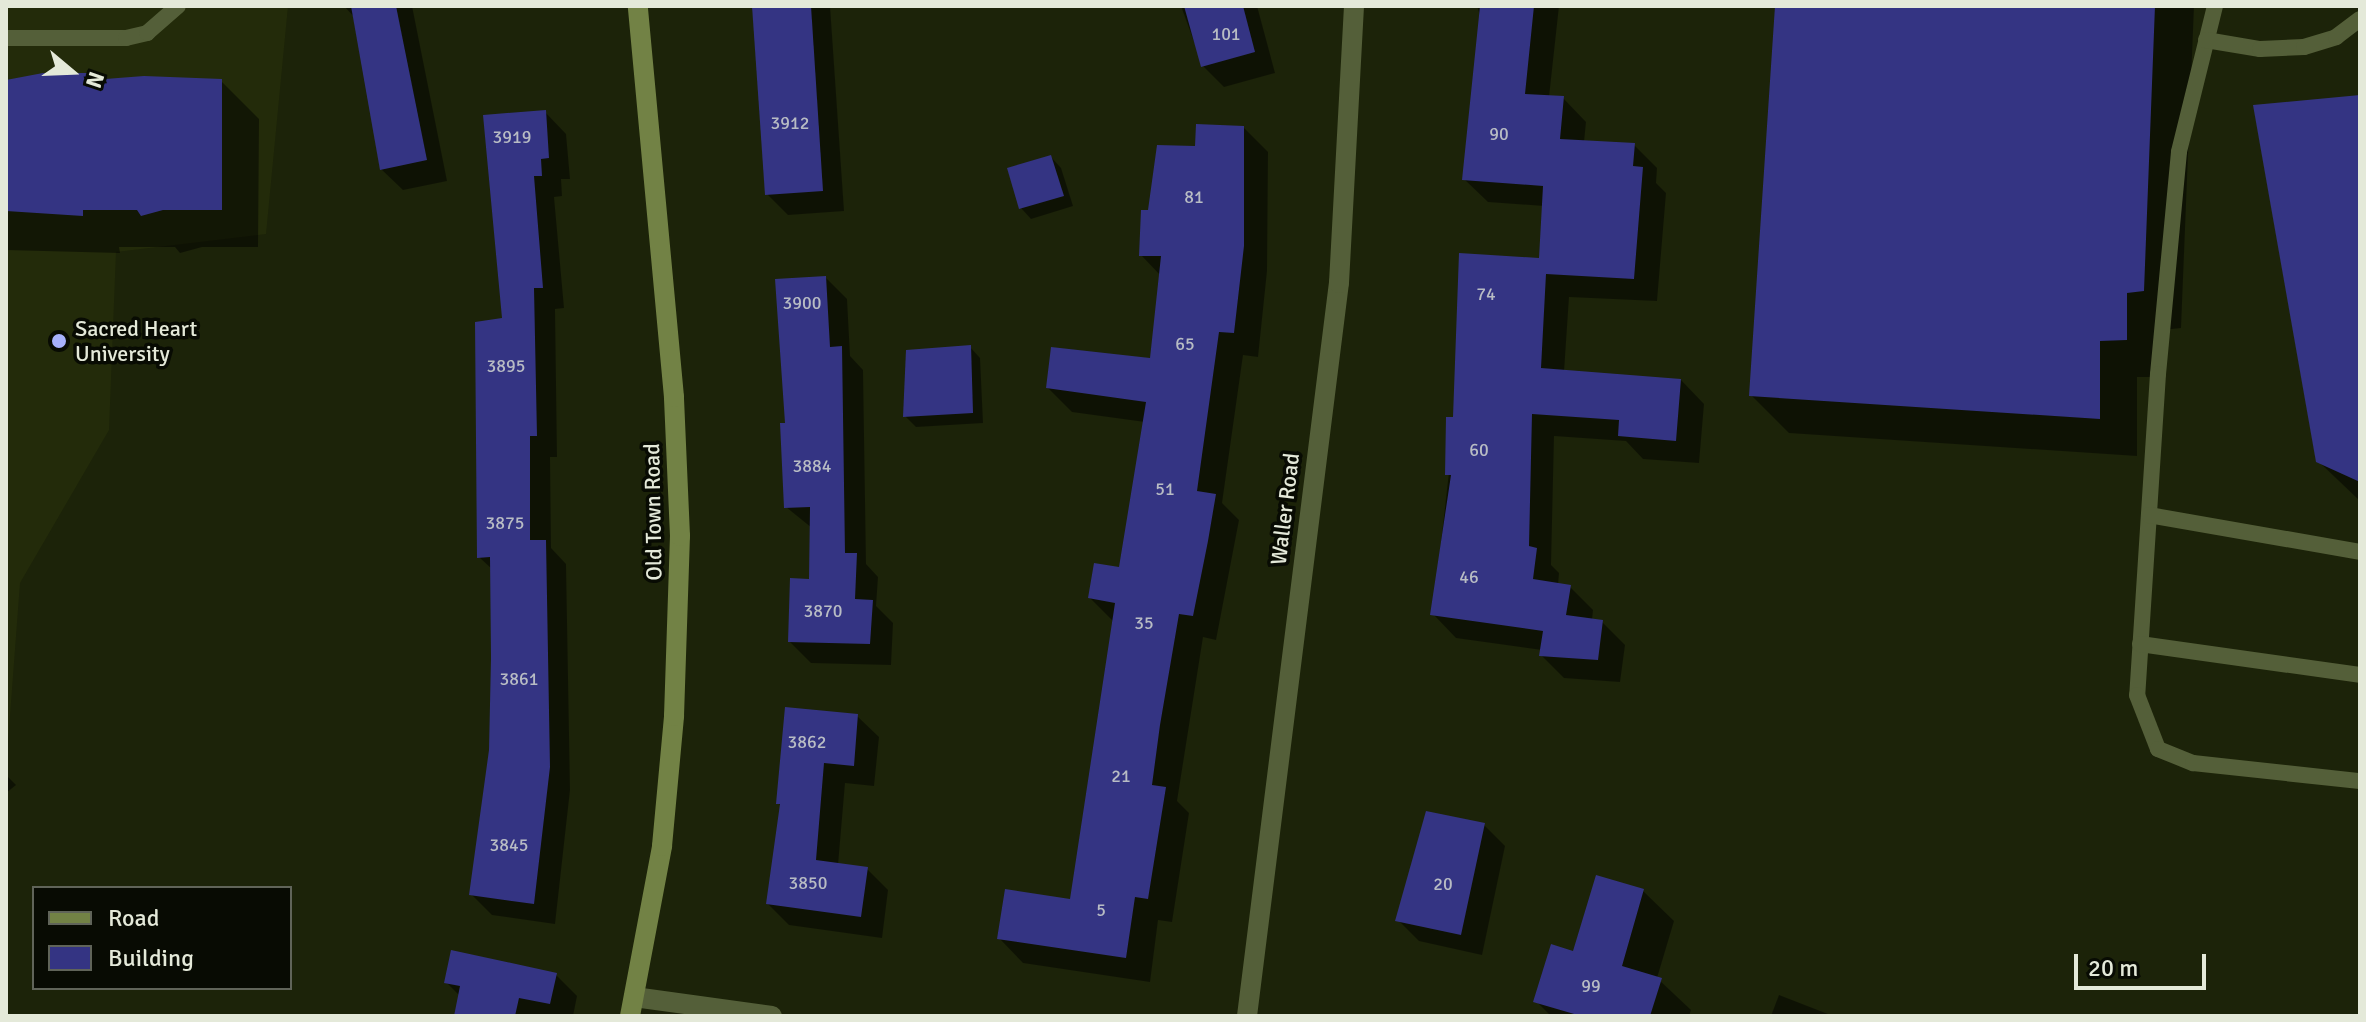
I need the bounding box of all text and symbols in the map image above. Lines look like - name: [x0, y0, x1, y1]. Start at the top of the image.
- house number: 101: [1211, 23, 1241, 45]
- north arrow: [32, 32, 112, 112]
- text: N: [80, 68, 110, 92]
- house number: 3912: [771, 112, 809, 134]
- house number: 90: [1489, 123, 1509, 145]
- house number: 3919: [493, 126, 531, 148]
- house number: 81: [1184, 186, 1204, 208]
- house number: 74: [1476, 283, 1496, 305]
- house number: 3900: [783, 292, 821, 314]
- place label: Sacred Heart University: [75, 315, 197, 366]
- marker: Sacred Heart University: [50, 332, 68, 350]
- house number: 65: [1175, 333, 1195, 355]
- house number: 3895: [487, 355, 525, 377]
- house number: 60: [1469, 439, 1489, 461]
- street label: Old Town Road: [639, 443, 667, 581]
- street label: Waller Road: [1265, 452, 1305, 566]
- house number: 3884: [793, 455, 831, 477]
- house number: 51: [1155, 478, 1175, 500]
- house number: 3875: [486, 512, 524, 534]
- house number: 46: [1459, 566, 1479, 588]
- house number: 3870: [804, 600, 842, 622]
- house number: 35: [1134, 612, 1154, 634]
- house number: 3861: [500, 668, 538, 690]
- house number: 3862: [788, 731, 826, 753]
- house number: 21: [1111, 765, 1131, 787]
- house number: 3845: [490, 834, 528, 856]
- house number: 3850: [789, 872, 827, 894]
- house number: 20: [1433, 873, 1453, 895]
- legend: [32, 886, 292, 990]
- house number: 5: [1096, 899, 1106, 921]
- text: Road: [108, 903, 159, 933]
- scale bar: [2078, 938, 2210, 988]
- text: Building: [108, 943, 194, 973]
- text: 20 m: [2088, 953, 2138, 983]
- house number: 99: [1581, 975, 1601, 997]

